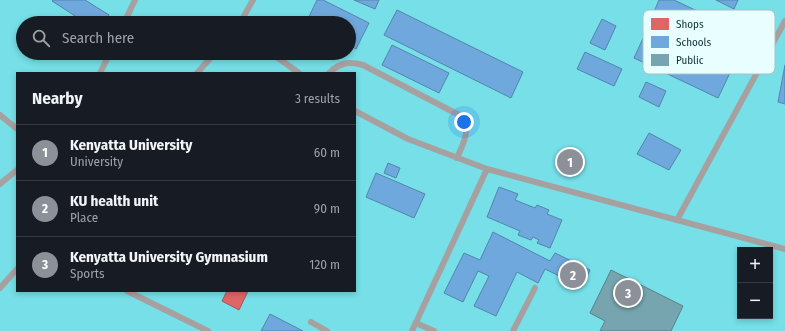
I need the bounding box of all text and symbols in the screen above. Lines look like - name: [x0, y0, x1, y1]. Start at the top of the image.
- legend: [643, 10, 775, 74]
- search box: [16, 16, 356, 60]
- text: Shops: [676, 18, 704, 31]
- icon: search: [30, 27, 52, 49]
- text: Search here: [62, 29, 134, 47]
- text: Schools: [676, 36, 711, 49]
- text: Public: [676, 54, 704, 67]
- text: Nearby: [32, 88, 83, 109]
- text: 3 results: [295, 91, 340, 106]
- your location: [454, 112, 474, 132]
- text: Kenyatta University: [70, 136, 192, 154]
- text: 1: [42, 145, 48, 160]
- text: 60 m: [314, 145, 340, 160]
- pin: 1: [557, 147, 583, 177]
- text: University: [70, 154, 123, 169]
- text: KU health unit: [70, 192, 158, 210]
- text: 2: [42, 201, 48, 216]
- text: 90 m: [314, 201, 340, 216]
- text: Place: [70, 210, 98, 225]
- map controls: [737, 247, 773, 319]
- button: +: [737, 247, 773, 283]
- text: Kenyatta University Gymnasium: [70, 248, 268, 266]
- text: 3: [42, 257, 48, 272]
- text: 120 m: [309, 257, 340, 272]
- pin: 2: [560, 260, 586, 290]
- text: Sports: [70, 266, 105, 281]
- pin: 3: [615, 278, 641, 308]
- button: −: [737, 283, 773, 319]

